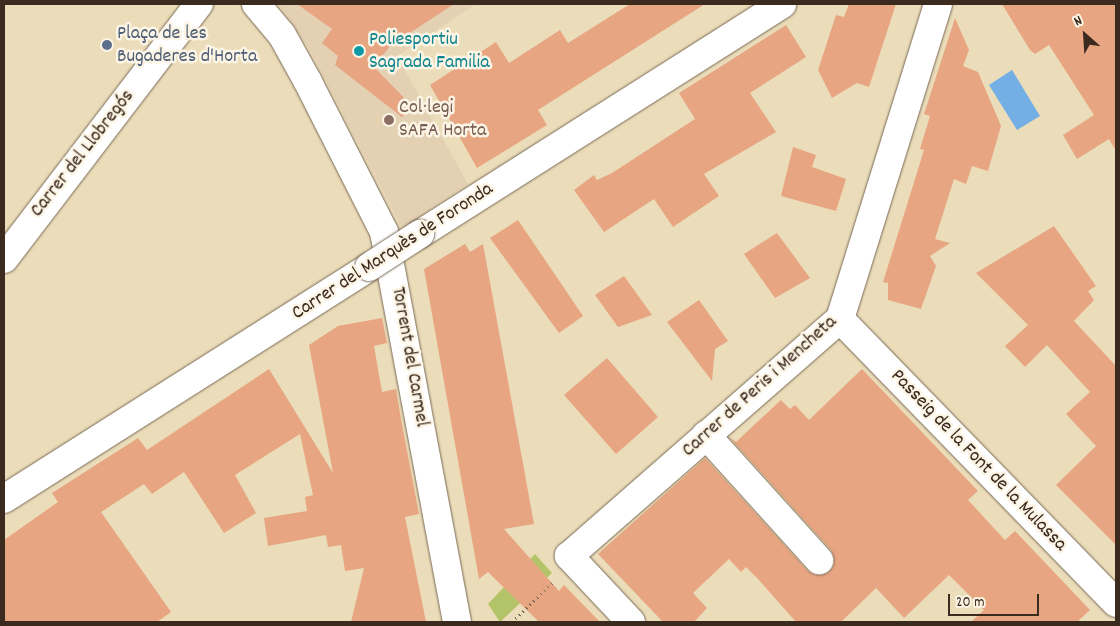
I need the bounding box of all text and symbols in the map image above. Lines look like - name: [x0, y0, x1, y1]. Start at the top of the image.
- north arrow: [1060, 10, 1110, 60]
- text: N: [1071, 11, 1086, 32]
- place label: Plaça de les Bugaderes d'Horta: [117, 22, 257, 69]
- place label: Poliesportiu Sagrada Familia: [369, 28, 490, 75]
- marker: Plaça de les Bugaderes d'Horta: [101, 39, 113, 51]
- marker: Poliesportiu Sagrada Familia: [353, 45, 365, 57]
- street label: Carrer del Llobregós: [26, 85, 140, 223]
- place label: Col·legi SAFA Horta: [399, 96, 486, 143]
- marker: Col·legi SAFA Horta: [383, 114, 395, 126]
- street label: Carrer del Marquès de Foronda: [288, 178, 498, 326]
- street label: Torrent del Carmel: [385, 285, 433, 429]
- street label: Carrer de Peris i Mencheta: [678, 311, 842, 463]
- street label: Passeig de la Font de la Mulassa: [885, 365, 1071, 557]
- scale bar: [950, 584, 1041, 616]
- text: 20 m: [956, 592, 984, 614]

